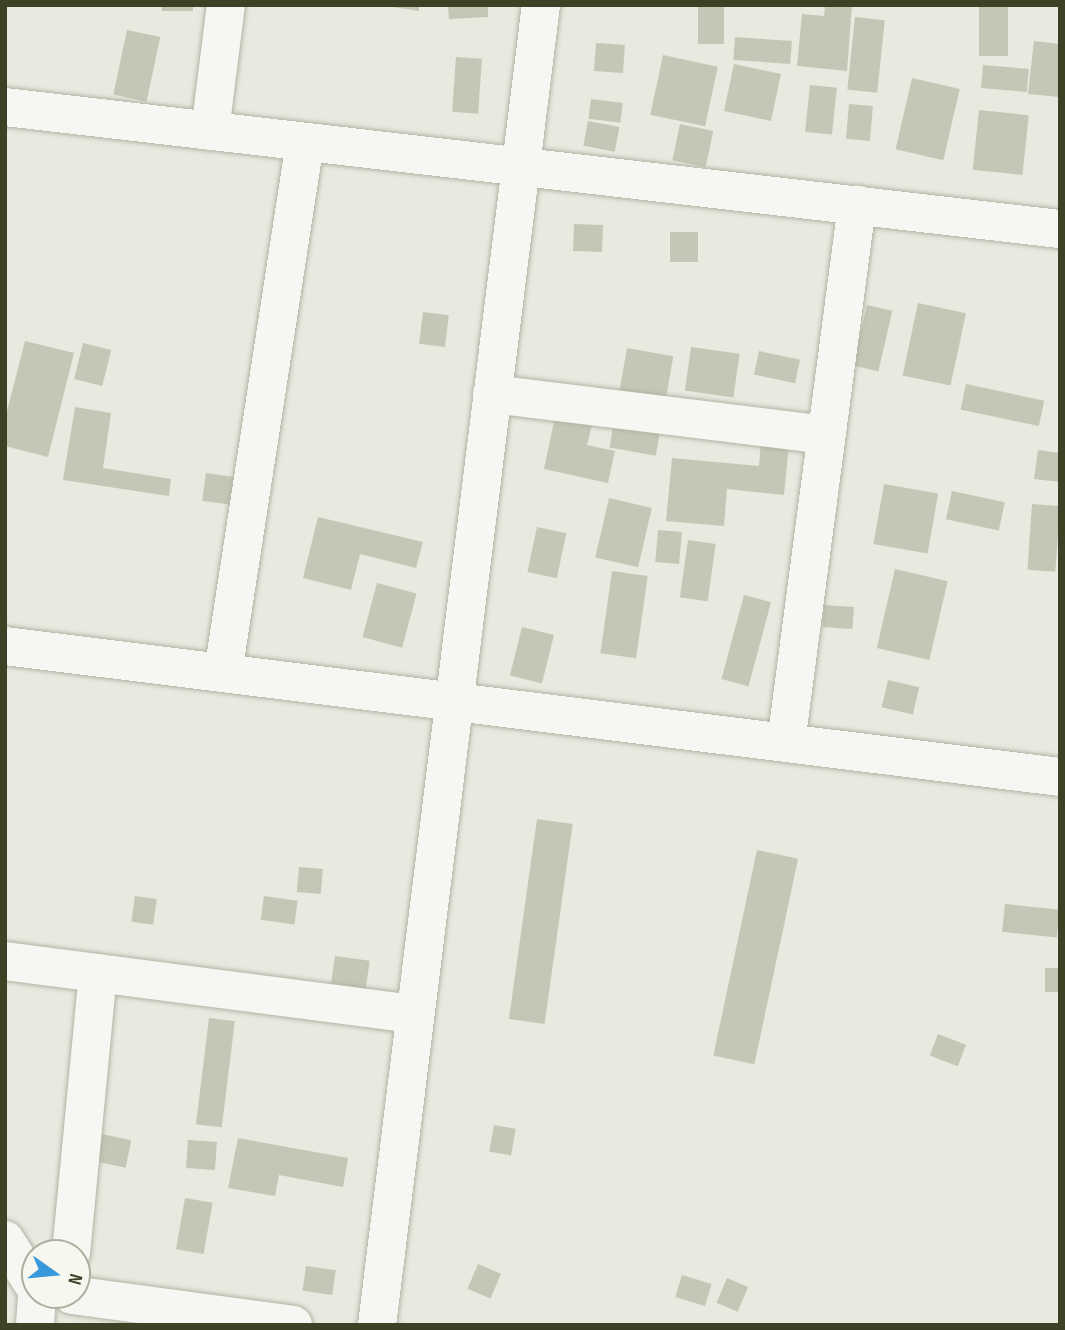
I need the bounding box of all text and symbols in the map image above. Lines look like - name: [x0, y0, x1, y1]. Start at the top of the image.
- north arrow: [21, 1239, 91, 1309]
- text: N: [62, 1271, 87, 1287]

